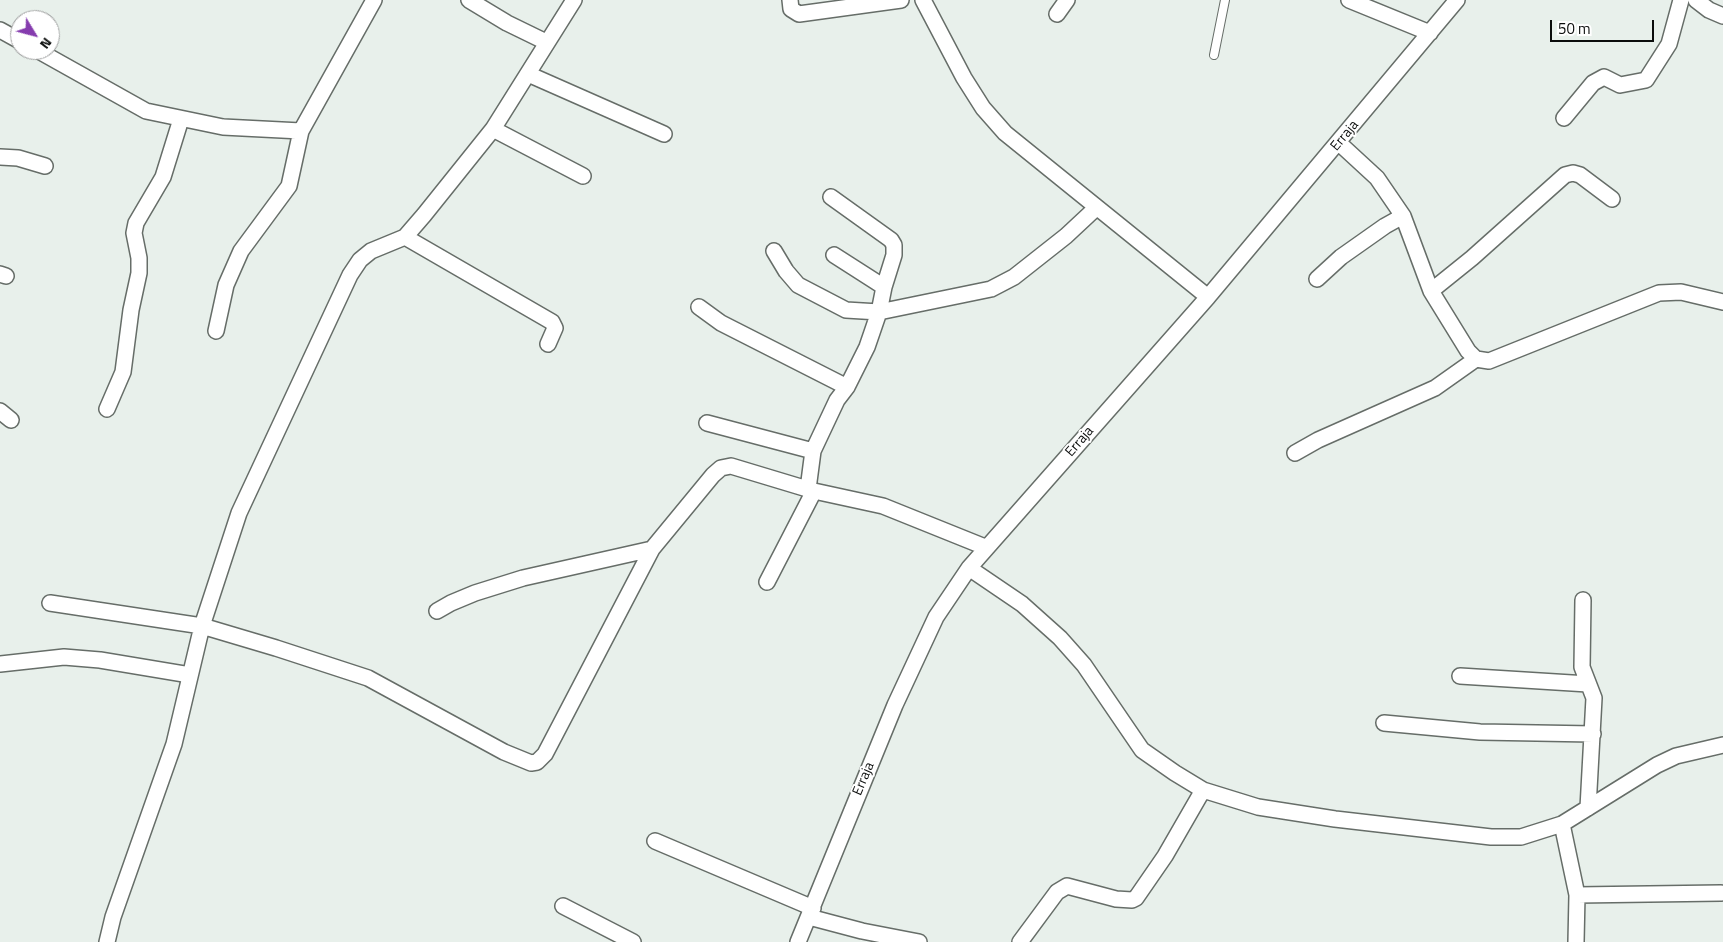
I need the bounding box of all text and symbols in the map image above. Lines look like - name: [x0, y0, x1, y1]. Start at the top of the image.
- north arrow: [10, 10, 60, 60]
- scale bar: [1553, 10, 1657, 42]
- text: 50 m: [1558, 17, 1591, 40]
- text: N: [35, 34, 58, 54]
- street label: Erraja: [1327, 117, 1363, 155]
- street label: Erraja: [1062, 423, 1098, 461]
- street label: Erraja: [850, 760, 878, 798]

